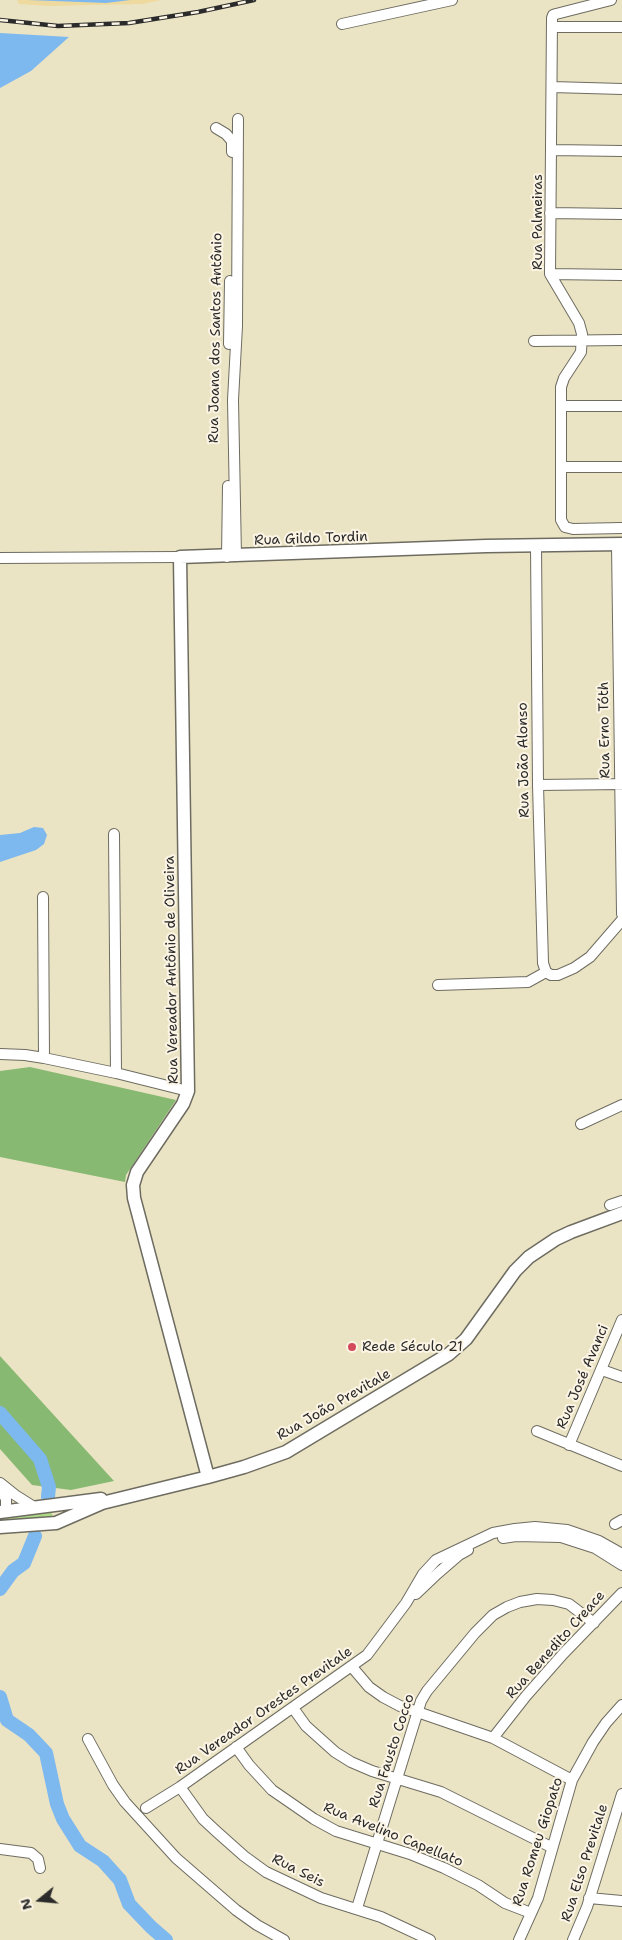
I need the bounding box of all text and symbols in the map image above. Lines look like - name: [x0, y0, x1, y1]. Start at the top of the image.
- street label: Rua Palmeiras: [530, 174, 546, 270]
- street label: Rua Joana dos Santos Antônio: [206, 233, 226, 443]
- street label: Rua Gildo Tordin: [254, 529, 368, 549]
- street label: Rua Erno Tóth: [596, 681, 614, 779]
- street label: Rua João Alonso: [515, 702, 533, 818]
- street label: Rua Vereador Antônio de Oliveira: [162, 856, 182, 1084]
- street label: Rua José Avanci: [553, 1322, 613, 1432]
- place label: Rede Século 21: [362, 1339, 463, 1355]
- marker: Rede Século 21: [346, 1341, 358, 1353]
- street label: Rua João Previtale: [274, 1366, 394, 1444]
- street label: Rua Benedito Creace: [503, 1588, 609, 1702]
- street label: Rua Vereador Orestes Previtale: [172, 1643, 356, 1779]
- street label: Rua Fausto Cocco: [366, 1692, 418, 1810]
- street label: Rua Romeu Giopato: [509, 1775, 567, 1909]
- street label: Rua Avelino Capellato: [321, 1799, 465, 1871]
- street label: Rua Elso Previtale: [558, 1802, 612, 1924]
- street label: Rua Seis: [269, 1851, 327, 1891]
- north arrow: [15, 1875, 65, 1925]
- text: N: [15, 1896, 36, 1912]

